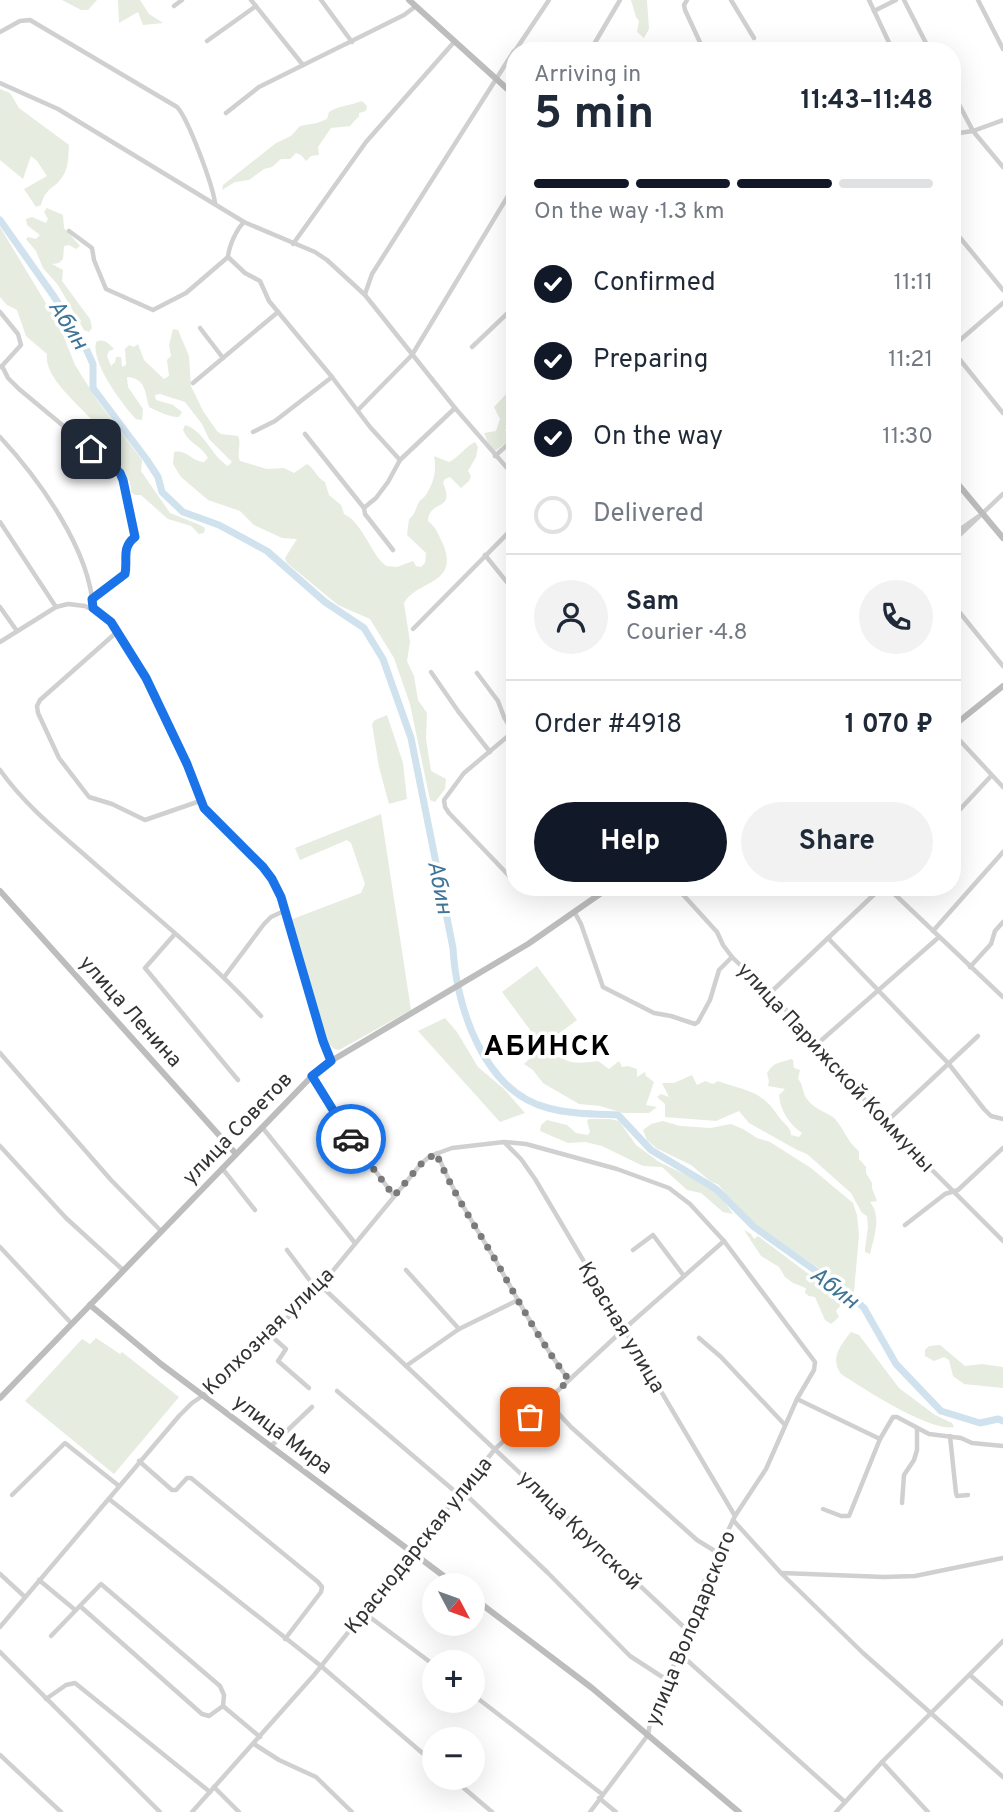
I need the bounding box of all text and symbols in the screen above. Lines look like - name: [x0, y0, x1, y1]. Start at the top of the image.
- text: Arriving in: [534, 61, 641, 90]
- text: 11:43–11:48: [801, 85, 933, 118]
- text: 5 min: [534, 86, 654, 145]
- text: On the way · 1.3 km: [534, 198, 725, 227]
- icon: check: [534, 265, 572, 303]
- text: Confirmed: [593, 267, 716, 300]
- text: 11:11: [894, 269, 933, 298]
- water label: Абин: [40, 295, 94, 356]
- icon: check: [534, 342, 572, 380]
- text: Preparing: [593, 344, 708, 377]
- text: 11:21: [888, 346, 933, 375]
- pin: [61, 419, 121, 479]
- icon: check: [534, 419, 572, 457]
- text: On the way: [593, 421, 723, 454]
- text: 11:30: [882, 423, 933, 452]
- icon: home: [72, 430, 110, 468]
- text: Delivered: [593, 498, 704, 531]
- button: person: [534, 580, 608, 654]
- button: phone: [859, 580, 933, 654]
- text: Sam: [626, 586, 679, 619]
- text: Courier · 4.8: [626, 619, 747, 648]
- text: Order #4918: [534, 709, 682, 742]
- text: 1 070 ₽: [845, 709, 933, 742]
- button: Help: [534, 802, 727, 882]
- button: Share: [741, 802, 933, 882]
- water label: Абин: [419, 858, 458, 917]
- street label: улица Ленина: [72, 950, 187, 1074]
- street label: улица Парижской Коммуны: [730, 957, 939, 1179]
- district label: АБИНСК: [484, 1030, 612, 1066]
- street label: улица Советов: [177, 1067, 299, 1191]
- courier: [316, 1104, 386, 1174]
- icon: car: [332, 1120, 370, 1158]
- street label: Красная улица: [571, 1257, 671, 1398]
- water label: Абин: [803, 1261, 864, 1317]
- street label: Колхозная улица: [198, 1262, 340, 1402]
- pin: [500, 1387, 560, 1447]
- street label: улица Мира: [227, 1389, 337, 1481]
- icon: bag: [511, 1398, 549, 1436]
- street label: Краснодарская улица: [339, 1452, 499, 1640]
- street label: улица Крупской: [512, 1465, 646, 1597]
- street label: улица Володарского: [640, 1527, 743, 1730]
- north arrow: [422, 1573, 485, 1636]
- map controls: [422, 1573, 485, 1790]
- button: +: [422, 1650, 485, 1713]
- button: −: [422, 1727, 485, 1790]

